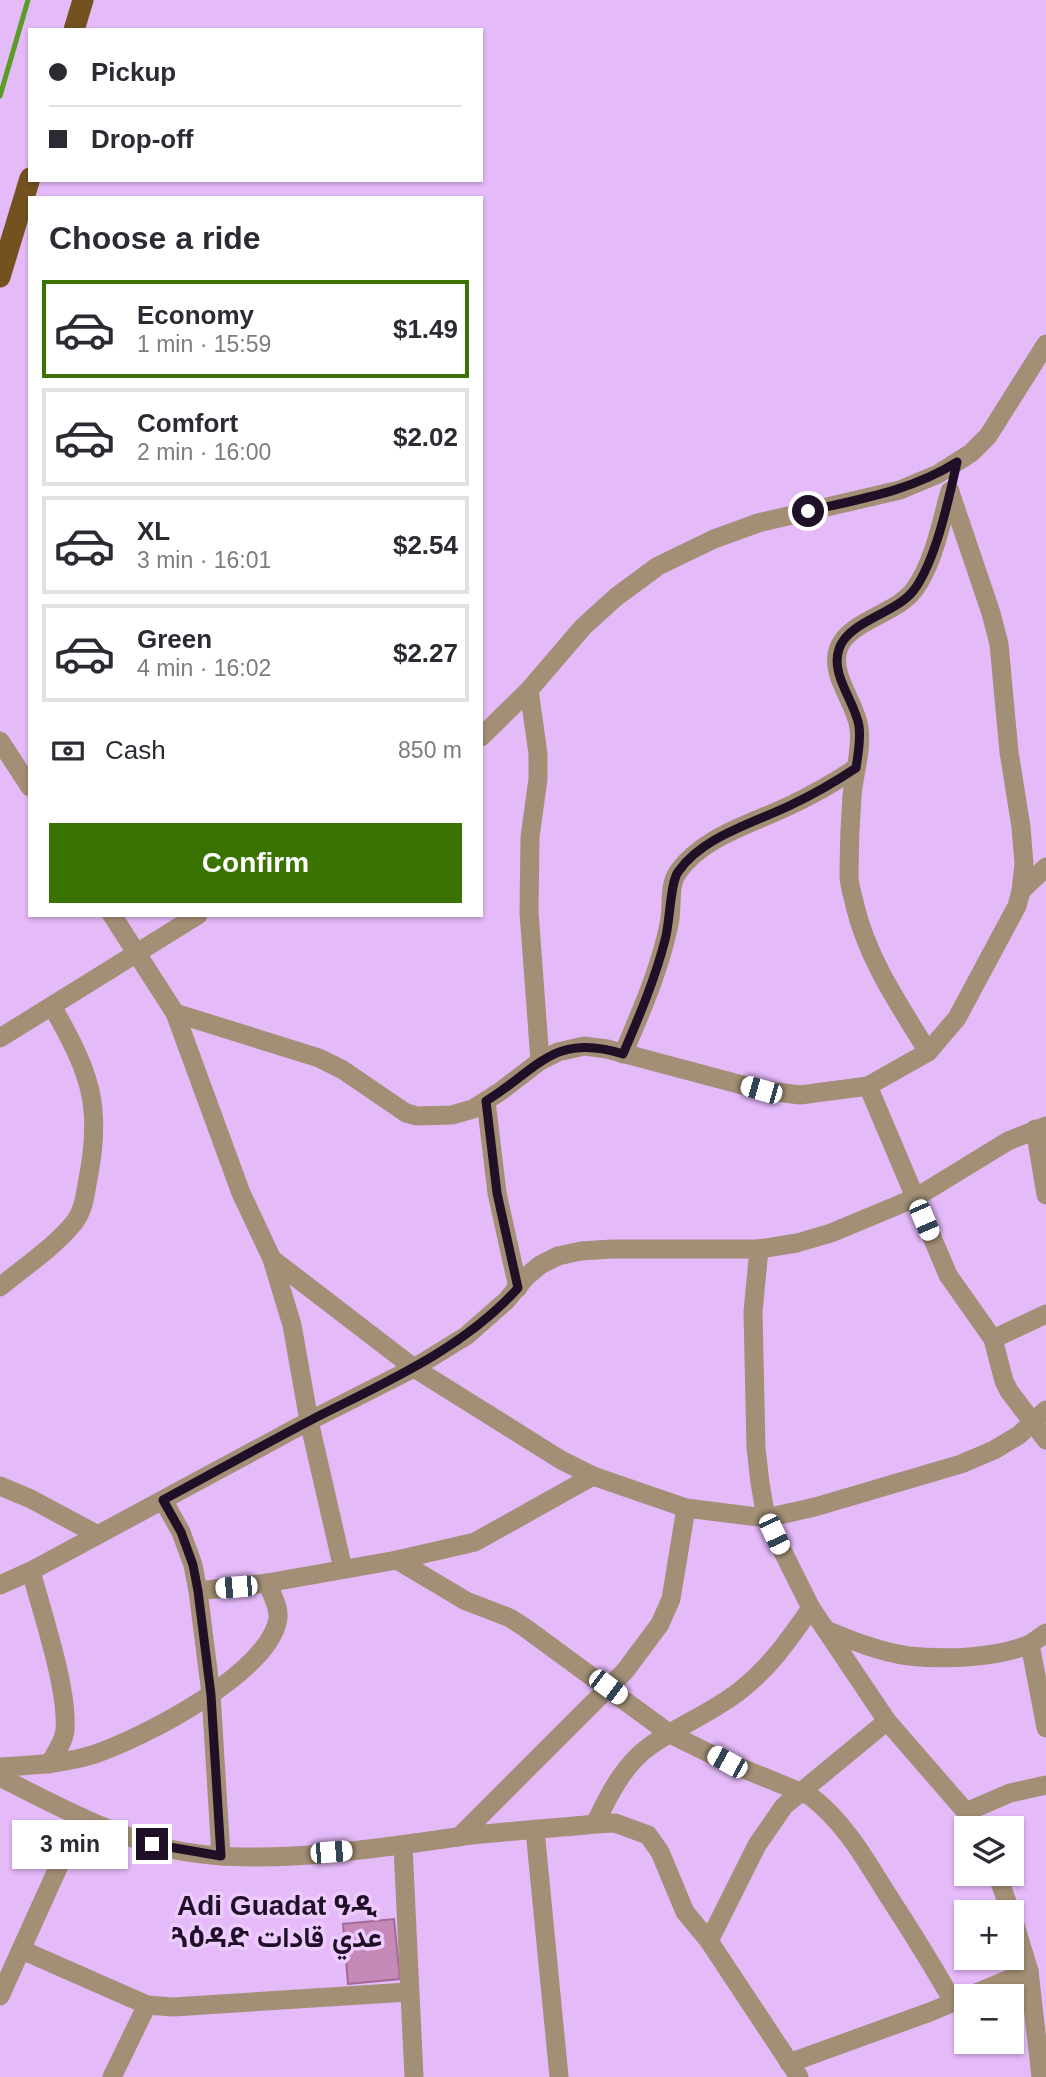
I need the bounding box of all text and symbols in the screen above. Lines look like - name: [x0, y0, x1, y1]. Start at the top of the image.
- text: Pickup: [91, 57, 176, 87]
- text: Drop-off: [91, 124, 194, 154]
- text: Choose a ride: [49, 220, 261, 256]
- icon: car: [53, 298, 116, 361]
- text: Economy: [137, 300, 254, 330]
- text: $1.49: [393, 314, 458, 344]
- text: 1 min · 15:59: [137, 331, 271, 357]
- icon: car: [53, 406, 116, 469]
- text: Comfort: [137, 408, 238, 438]
- text: $2.02: [393, 422, 458, 452]
- text: 2 min · 16:00: [137, 439, 271, 465]
- route start: [792, 495, 824, 527]
- icon: car: [53, 514, 116, 577]
- text: XL: [137, 516, 170, 546]
- text: $2.54: [393, 530, 458, 560]
- text: 3 min · 16:01: [137, 547, 271, 573]
- icon: car: [53, 622, 116, 685]
- text: Green: [137, 624, 212, 654]
- text: $2.27: [393, 638, 458, 668]
- text: 4 min · 16:02: [137, 655, 271, 681]
- icon: cash: [49, 732, 87, 770]
- text: Cash: [105, 735, 166, 765]
- text: 850 m: [398, 737, 462, 763]
- button: Confirm: [49, 823, 462, 903]
- car: [738, 1074, 785, 1106]
- car: [907, 1197, 942, 1243]
- car: [756, 1511, 793, 1557]
- car: [215, 1575, 258, 1599]
- car: [585, 1666, 632, 1708]
- car: [704, 1743, 751, 1781]
- map controls: [954, 1816, 1024, 2054]
- button: layers: [954, 1816, 1024, 1886]
- callout: 3 min: [12, 1820, 128, 1868]
- route end: [136, 1828, 168, 1860]
- text: 3 min: [40, 1831, 100, 1857]
- car: [310, 1840, 353, 1864]
- district label: Adi Guadat ዓዲ ጓዕዳድ عدي قادات: [172, 1890, 382, 1961]
- button: +: [954, 1900, 1024, 1970]
- button: −: [954, 1984, 1024, 2054]

